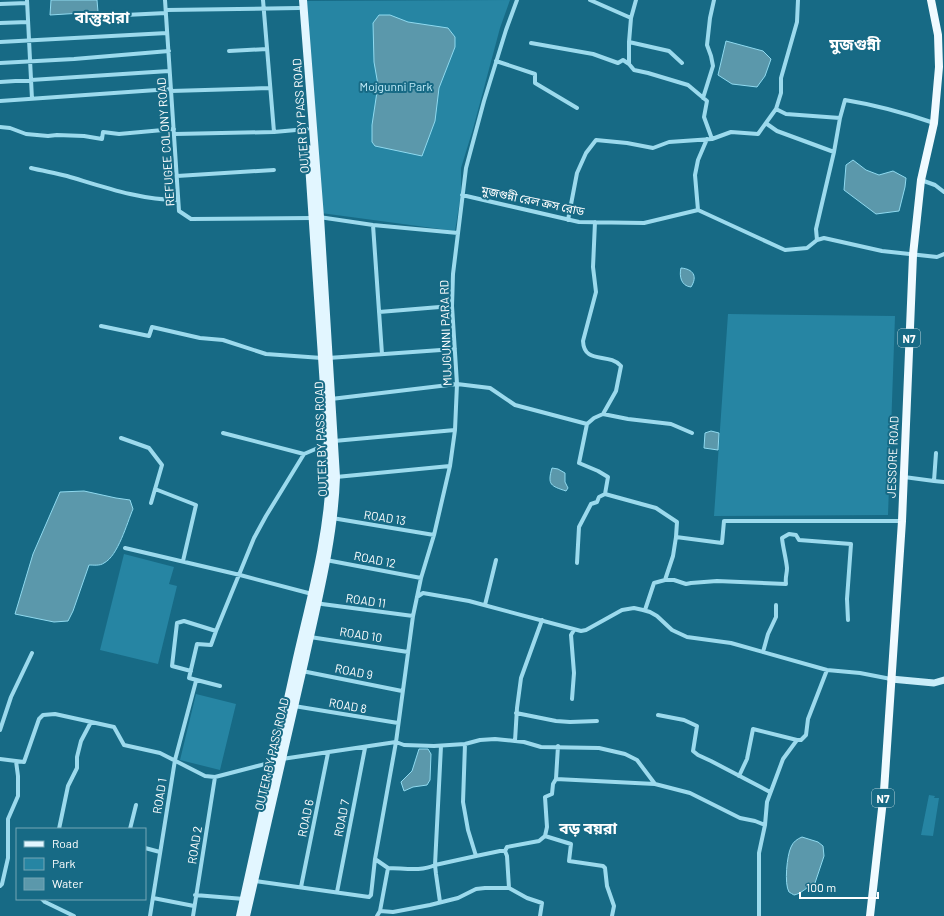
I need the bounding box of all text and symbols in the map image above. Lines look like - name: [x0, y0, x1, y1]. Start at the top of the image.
- district label: বাস্তুহারা: [74, 7, 130, 27]
- district label: মুজগুন্নী: [828, 34, 881, 55]
- street label: OUTER BY PASS ROAD: [289, 58, 311, 174]
- street label: REFUGEE COLONY ROAD: [154, 77, 176, 207]
- park label: Mojgunni Park: [360, 79, 432, 93]
- street label: মুজগুন্নী রেল ক্রস রোড: [479, 182, 586, 220]
- street label: MUJGUNNI PARA RD: [436, 280, 454, 386]
- road number: N7: [898, 329, 920, 347]
- street label: OUTER BY PASS ROAD: [311, 381, 329, 497]
- street label: JESSORE ROAD: [884, 416, 900, 498]
- street label: ROAD 13: [363, 507, 407, 527]
- street label: ROAD 12: [353, 548, 397, 570]
- street label: ROAD 11: [345, 590, 387, 610]
- street label: ROAD 10: [339, 624, 383, 644]
- street label: ROAD 9: [334, 660, 374, 682]
- street label: ROAD 8: [328, 695, 368, 715]
- street label: OUTER BY PASS ROAD: [251, 696, 291, 812]
- street label: ROAD 1: [149, 777, 169, 815]
- road number: N7: [872, 789, 894, 807]
- street label: ROAD 6: [294, 798, 316, 838]
- street label: ROAD 7: [331, 798, 352, 838]
- district label: বড় বয়রা: [558, 818, 617, 837]
- street label: ROAD 2: [184, 825, 204, 865]
- legend: [16, 828, 146, 900]
- text: Road: [52, 836, 79, 850]
- text: Park: [52, 856, 76, 870]
- scale bar: [800, 874, 878, 900]
- text: Water: [52, 876, 84, 890]
- text: 100 m: [806, 880, 836, 894]

